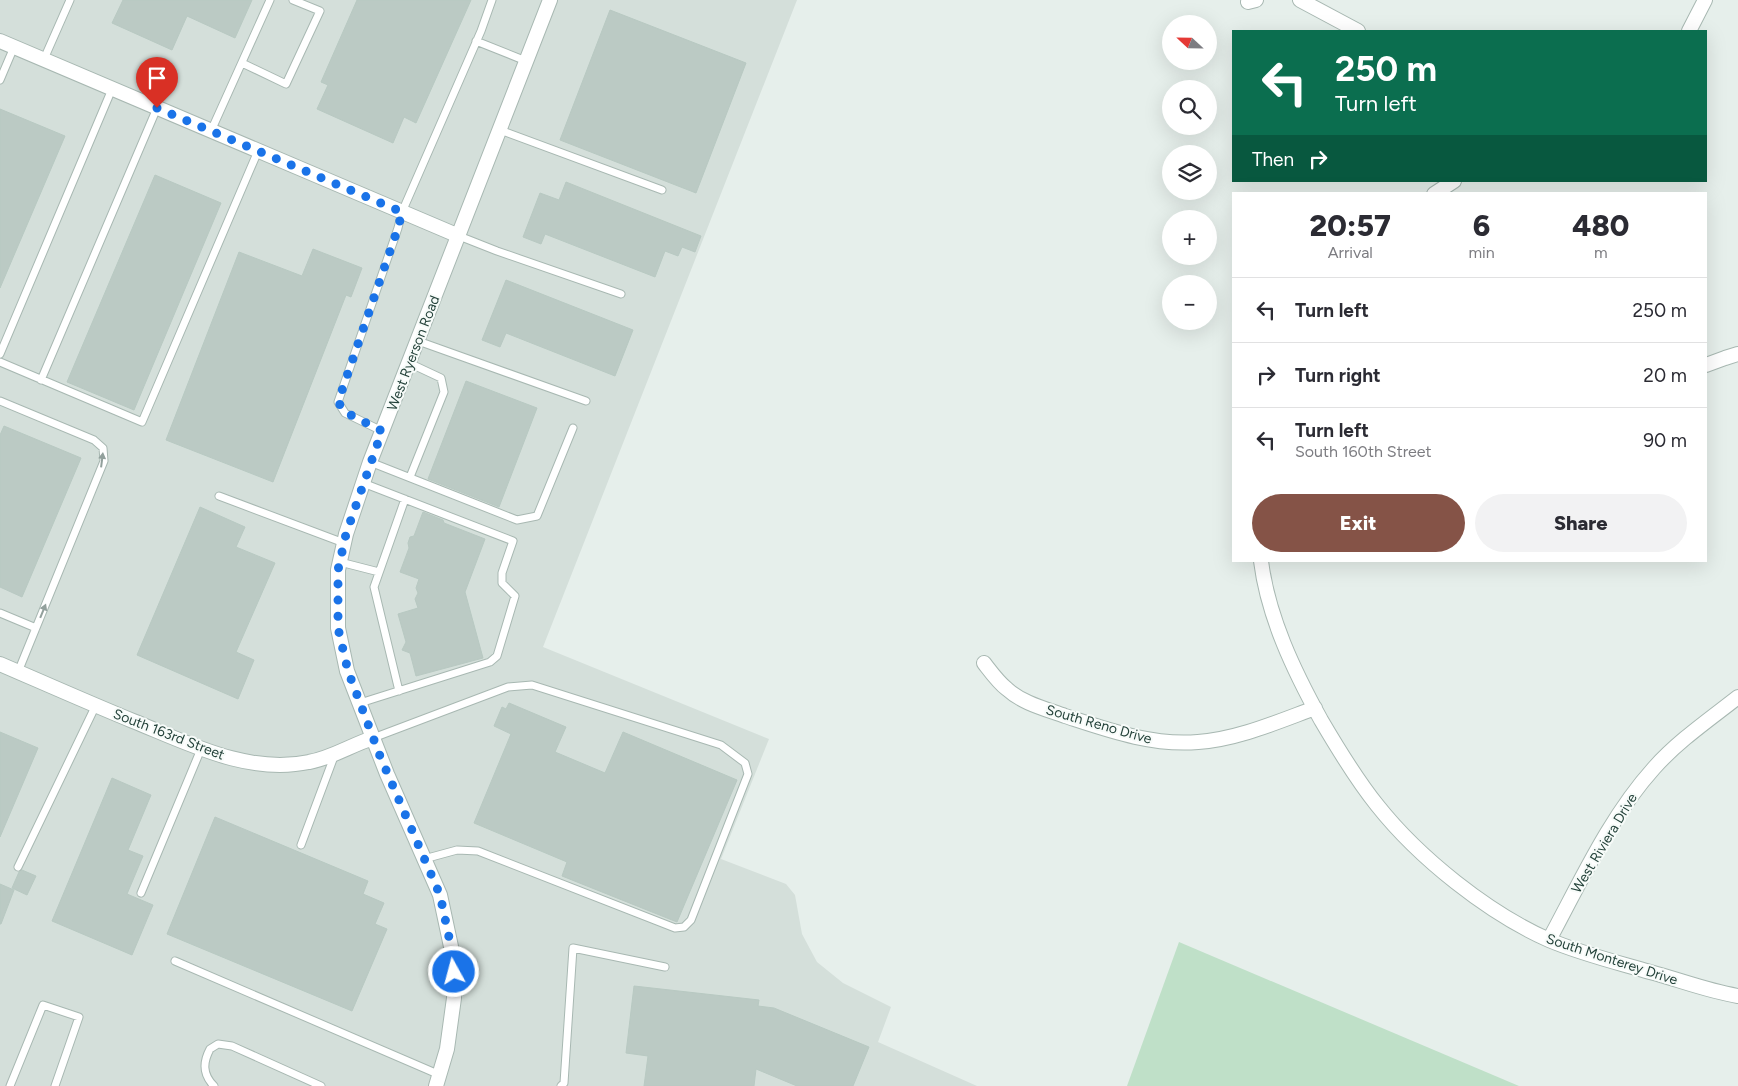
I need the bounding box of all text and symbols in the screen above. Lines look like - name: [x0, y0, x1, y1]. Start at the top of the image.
- north arrow: [1162, 15, 1218, 70]
- map controls: [1162, 15, 1217, 330]
- text: 250 m: [1335, 48, 1437, 90]
- icon: left: [1252, 50, 1317, 115]
- pin: [136, 57, 178, 108]
- icon: arrive: [143, 64, 171, 92]
- button: search: [1162, 80, 1217, 135]
- text: Turn left: [1335, 90, 1417, 117]
- button: layers: [1162, 145, 1217, 200]
- icon: right: [1304, 145, 1332, 173]
- text: Then: [1252, 148, 1294, 171]
- text: 20:57: [1310, 207, 1391, 244]
- text: 6: [1473, 207, 1490, 244]
- text: 480: [1572, 207, 1629, 244]
- button: +: [1162, 210, 1217, 265]
- text: Arrival: [1328, 243, 1373, 262]
- text: min: [1469, 243, 1495, 262]
- text: m: [1594, 243, 1608, 262]
- button: −: [1162, 275, 1217, 330]
- street label: West Ryerson Road: [384, 293, 443, 413]
- icon: left: [1252, 296, 1280, 324]
- text: Turn left: [1295, 299, 1369, 322]
- text: 250 m: [1632, 299, 1687, 322]
- icon: right: [1252, 361, 1280, 389]
- text: Turn right: [1295, 364, 1381, 387]
- text: 20 m: [1643, 364, 1687, 387]
- text: Turn left: [1295, 419, 1369, 442]
- icon: left: [1252, 426, 1280, 454]
- text: 90 m: [1643, 429, 1687, 452]
- text: South 160th Street: [1295, 442, 1432, 461]
- one-way arrow: [98, 451, 106, 467]
- button: Exit: [1252, 494, 1465, 552]
- button: Share: [1475, 494, 1687, 552]
- one-way arrow: [40, 603, 48, 618]
- street label: South Reno Drive: [1044, 701, 1154, 748]
- street label: South 163rd Street: [111, 705, 227, 764]
- street label: West Riviera Drive: [1568, 790, 1641, 896]
- street label: South Monterey Drive: [1544, 930, 1680, 989]
- position arrow: [427, 945, 479, 997]

